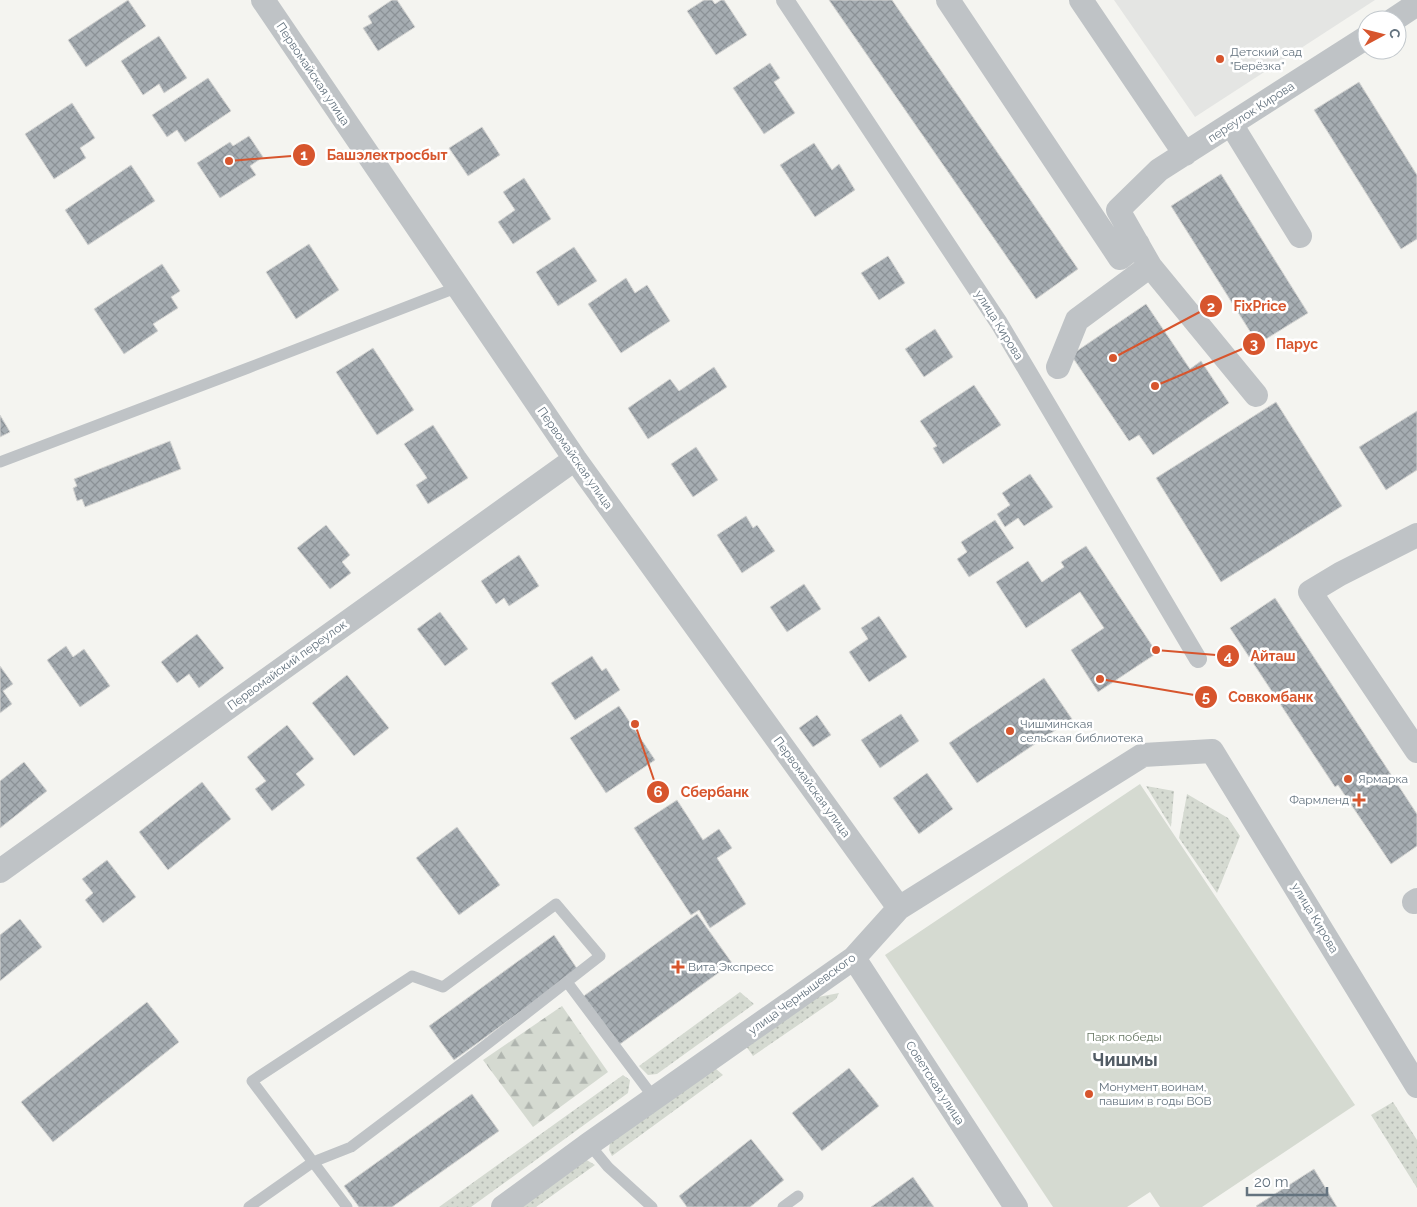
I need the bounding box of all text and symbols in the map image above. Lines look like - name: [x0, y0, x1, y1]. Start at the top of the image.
- north arrow: [1357, 10, 1407, 60]
- street label: Первомайская улица: [273, 20, 353, 128]
- text: С: [1386, 28, 1403, 40]
- place label: Детский сад "Берёзка": [1230, 45, 1302, 73]
- marker: Детский сад "Берёзка": [1214, 53, 1226, 65]
- street label: переулок Кирова: [1205, 79, 1297, 145]
- callout: Башэлектросбыт: [292, 140, 458, 169]
- text: 1: [300, 146, 308, 164]
- text: Башэлектросбыт: [327, 147, 447, 163]
- street label: улица Кирова: [972, 288, 1026, 362]
- callout: FixPrice: [1198, 292, 1296, 321]
- text: 2: [1207, 298, 1215, 316]
- text: FixPrice: [1234, 298, 1287, 314]
- callout: Парус: [1241, 330, 1328, 359]
- text: 3: [1250, 335, 1258, 353]
- text: Парус: [1276, 336, 1318, 352]
- street label: Первомайская улица: [535, 404, 615, 512]
- street label: Первомайский переулок: [225, 617, 349, 713]
- callout: Айташ: [1216, 642, 1306, 671]
- text: 4: [1224, 647, 1233, 665]
- text: Айташ: [1251, 648, 1295, 664]
- callout: Совкомбанк: [1194, 682, 1324, 711]
- text: 5: [1202, 688, 1210, 706]
- text: Совкомбанк: [1228, 689, 1314, 705]
- place label: Чишминская сельская библиотека: [1020, 717, 1143, 745]
- marker: Чишминская сельская библиотека: [1004, 725, 1016, 737]
- street label: Первомайская улица: [771, 734, 853, 840]
- place label: Ярмарка: [1358, 772, 1408, 786]
- marker: Ярмарка: [1342, 773, 1354, 785]
- callout: Сбербанк: [645, 777, 759, 806]
- text: 6: [653, 783, 663, 801]
- text: Сбербанк: [681, 784, 749, 800]
- place label: Фармленд: [1289, 793, 1349, 807]
- marker: Фармленд: [1353, 794, 1365, 806]
- street label: улица Кирова: [1289, 880, 1341, 956]
- street label: улица Чернышевского: [746, 950, 858, 1038]
- place label: Вита Экспресс: [688, 960, 774, 974]
- marker: Вита Экспресс: [672, 961, 684, 973]
- park label: Парк победы: [1086, 1030, 1162, 1044]
- street label: Советская улица: [903, 1039, 967, 1127]
- district label: Чишмы: [1092, 1049, 1158, 1070]
- place label: Монумент воинам, павшим в годы ВОВ: [1099, 1080, 1212, 1108]
- marker: Монумент воинам, павшим в годы ВОВ: [1083, 1088, 1095, 1100]
- scale bar: [1247, 1164, 1327, 1196]
- text: 20 m: [1254, 1173, 1289, 1191]

